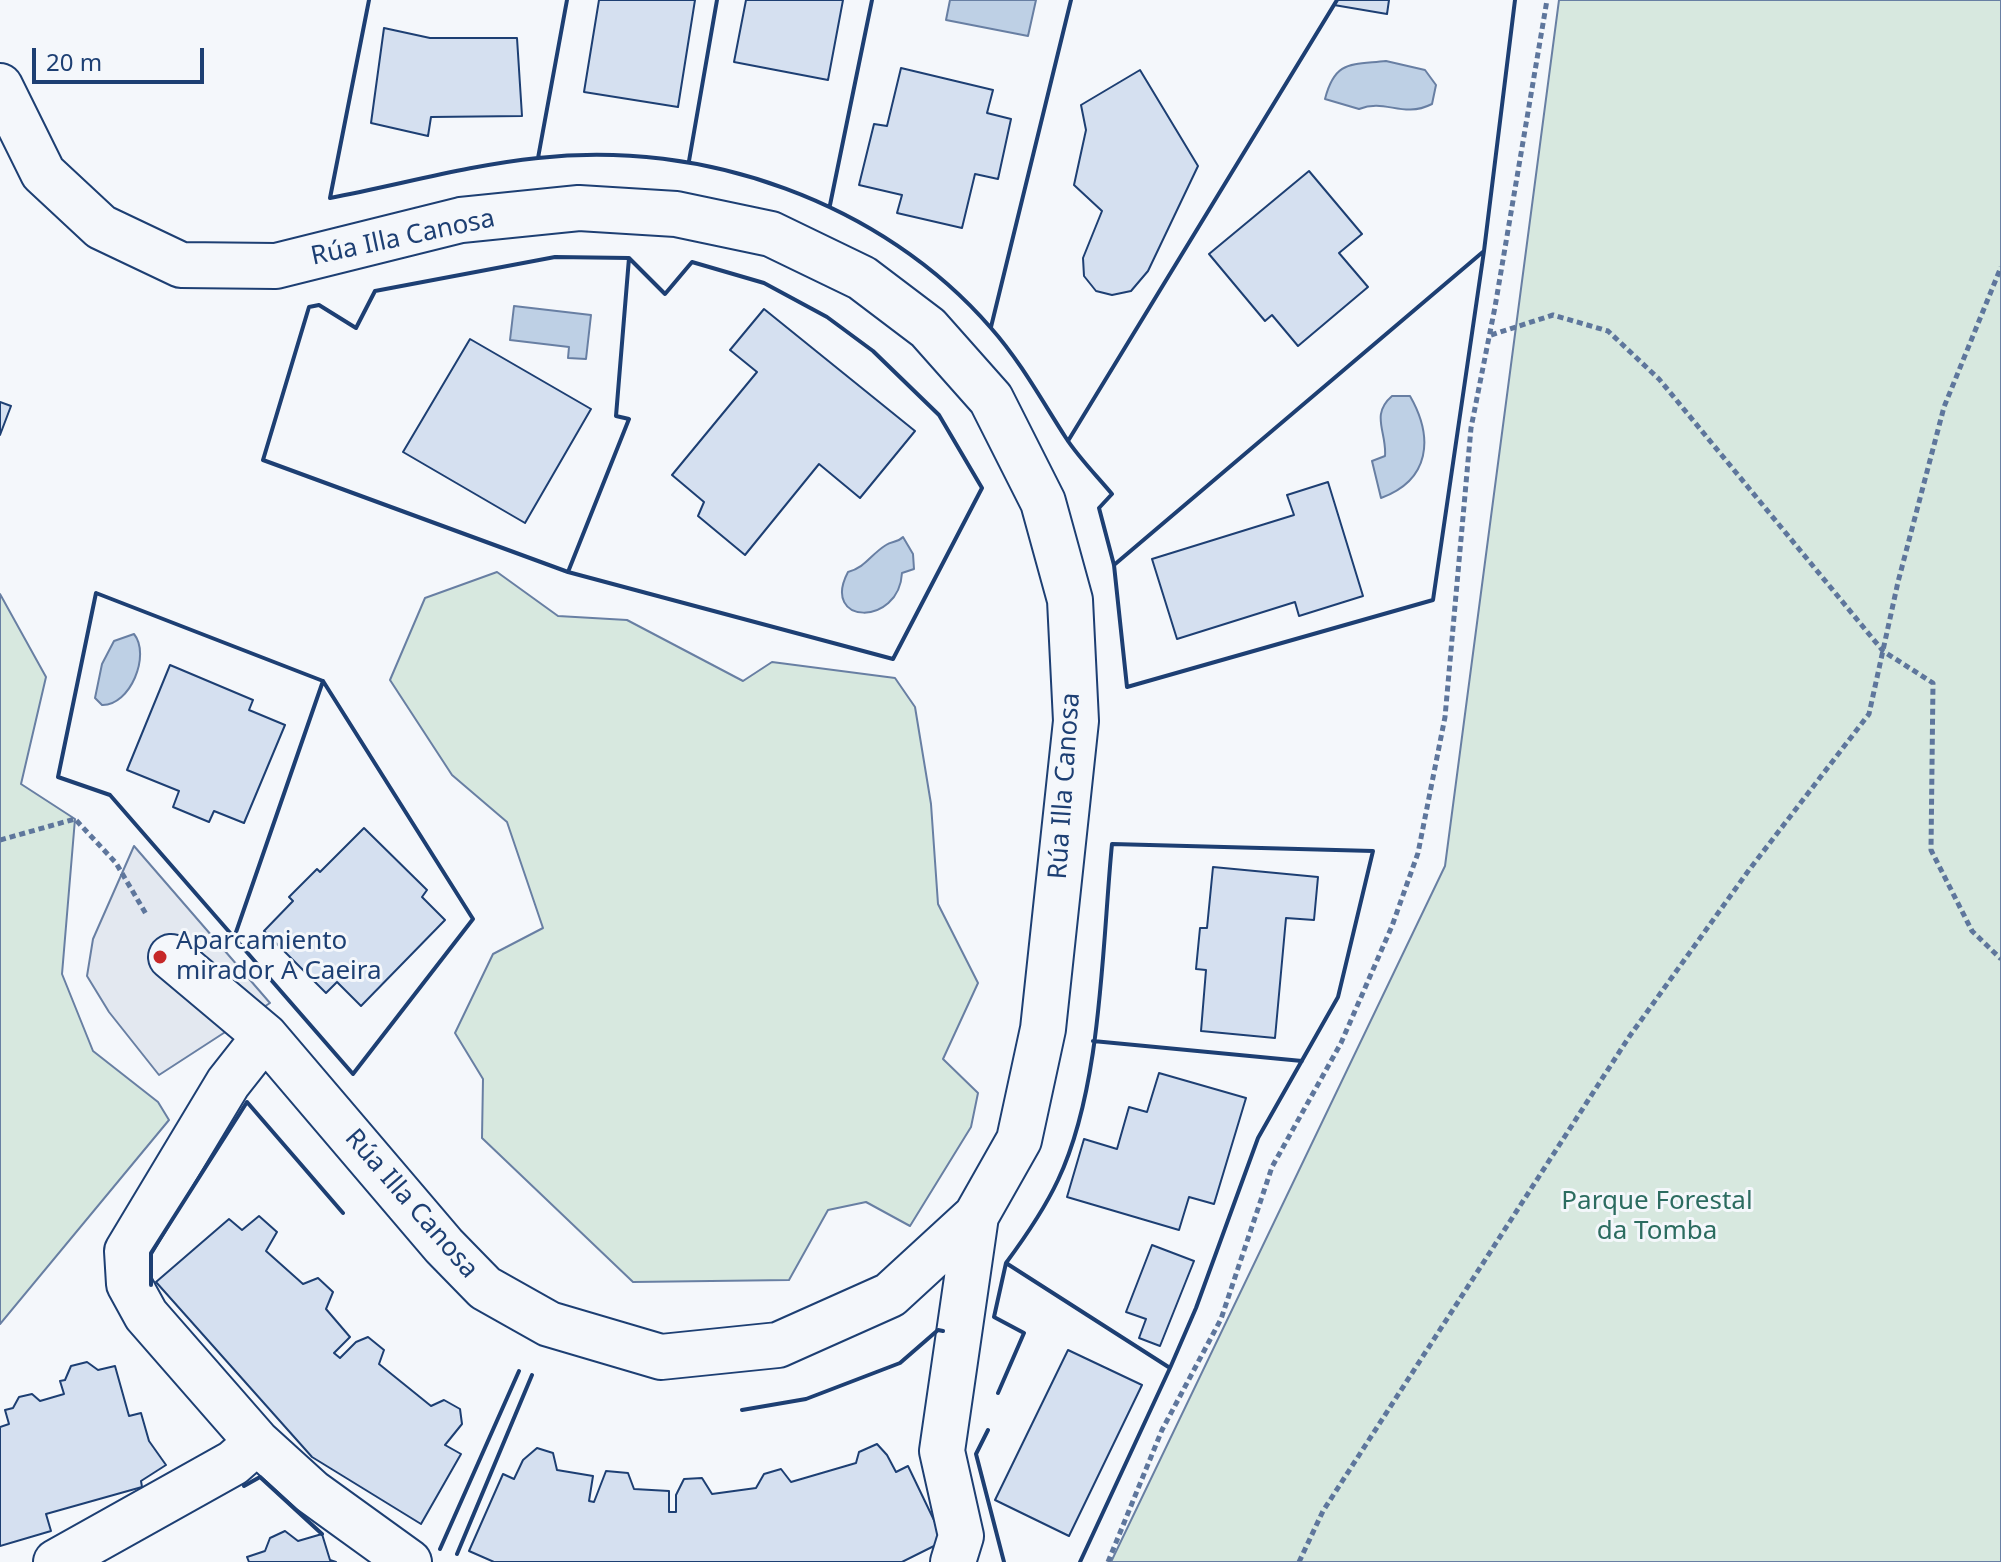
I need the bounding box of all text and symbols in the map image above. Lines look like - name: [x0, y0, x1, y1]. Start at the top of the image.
- scale bar: [36, 32, 208, 82]
- text: 20 m: [46, 45, 102, 78]
- street label: Rúa Illa Canosa: [308, 203, 498, 273]
- street label: Rúa Illa Canosa: [1043, 692, 1087, 880]
- place label: Aparcamiento mirador A Caeira: [176, 926, 382, 988]
- marker: Aparcamiento mirador A Caeira: [151, 948, 169, 966]
- street label: Rúa Illa Canosa: [338, 1123, 484, 1285]
- park label: Parque Forestal da Tomba: [1561, 1186, 1753, 1248]

